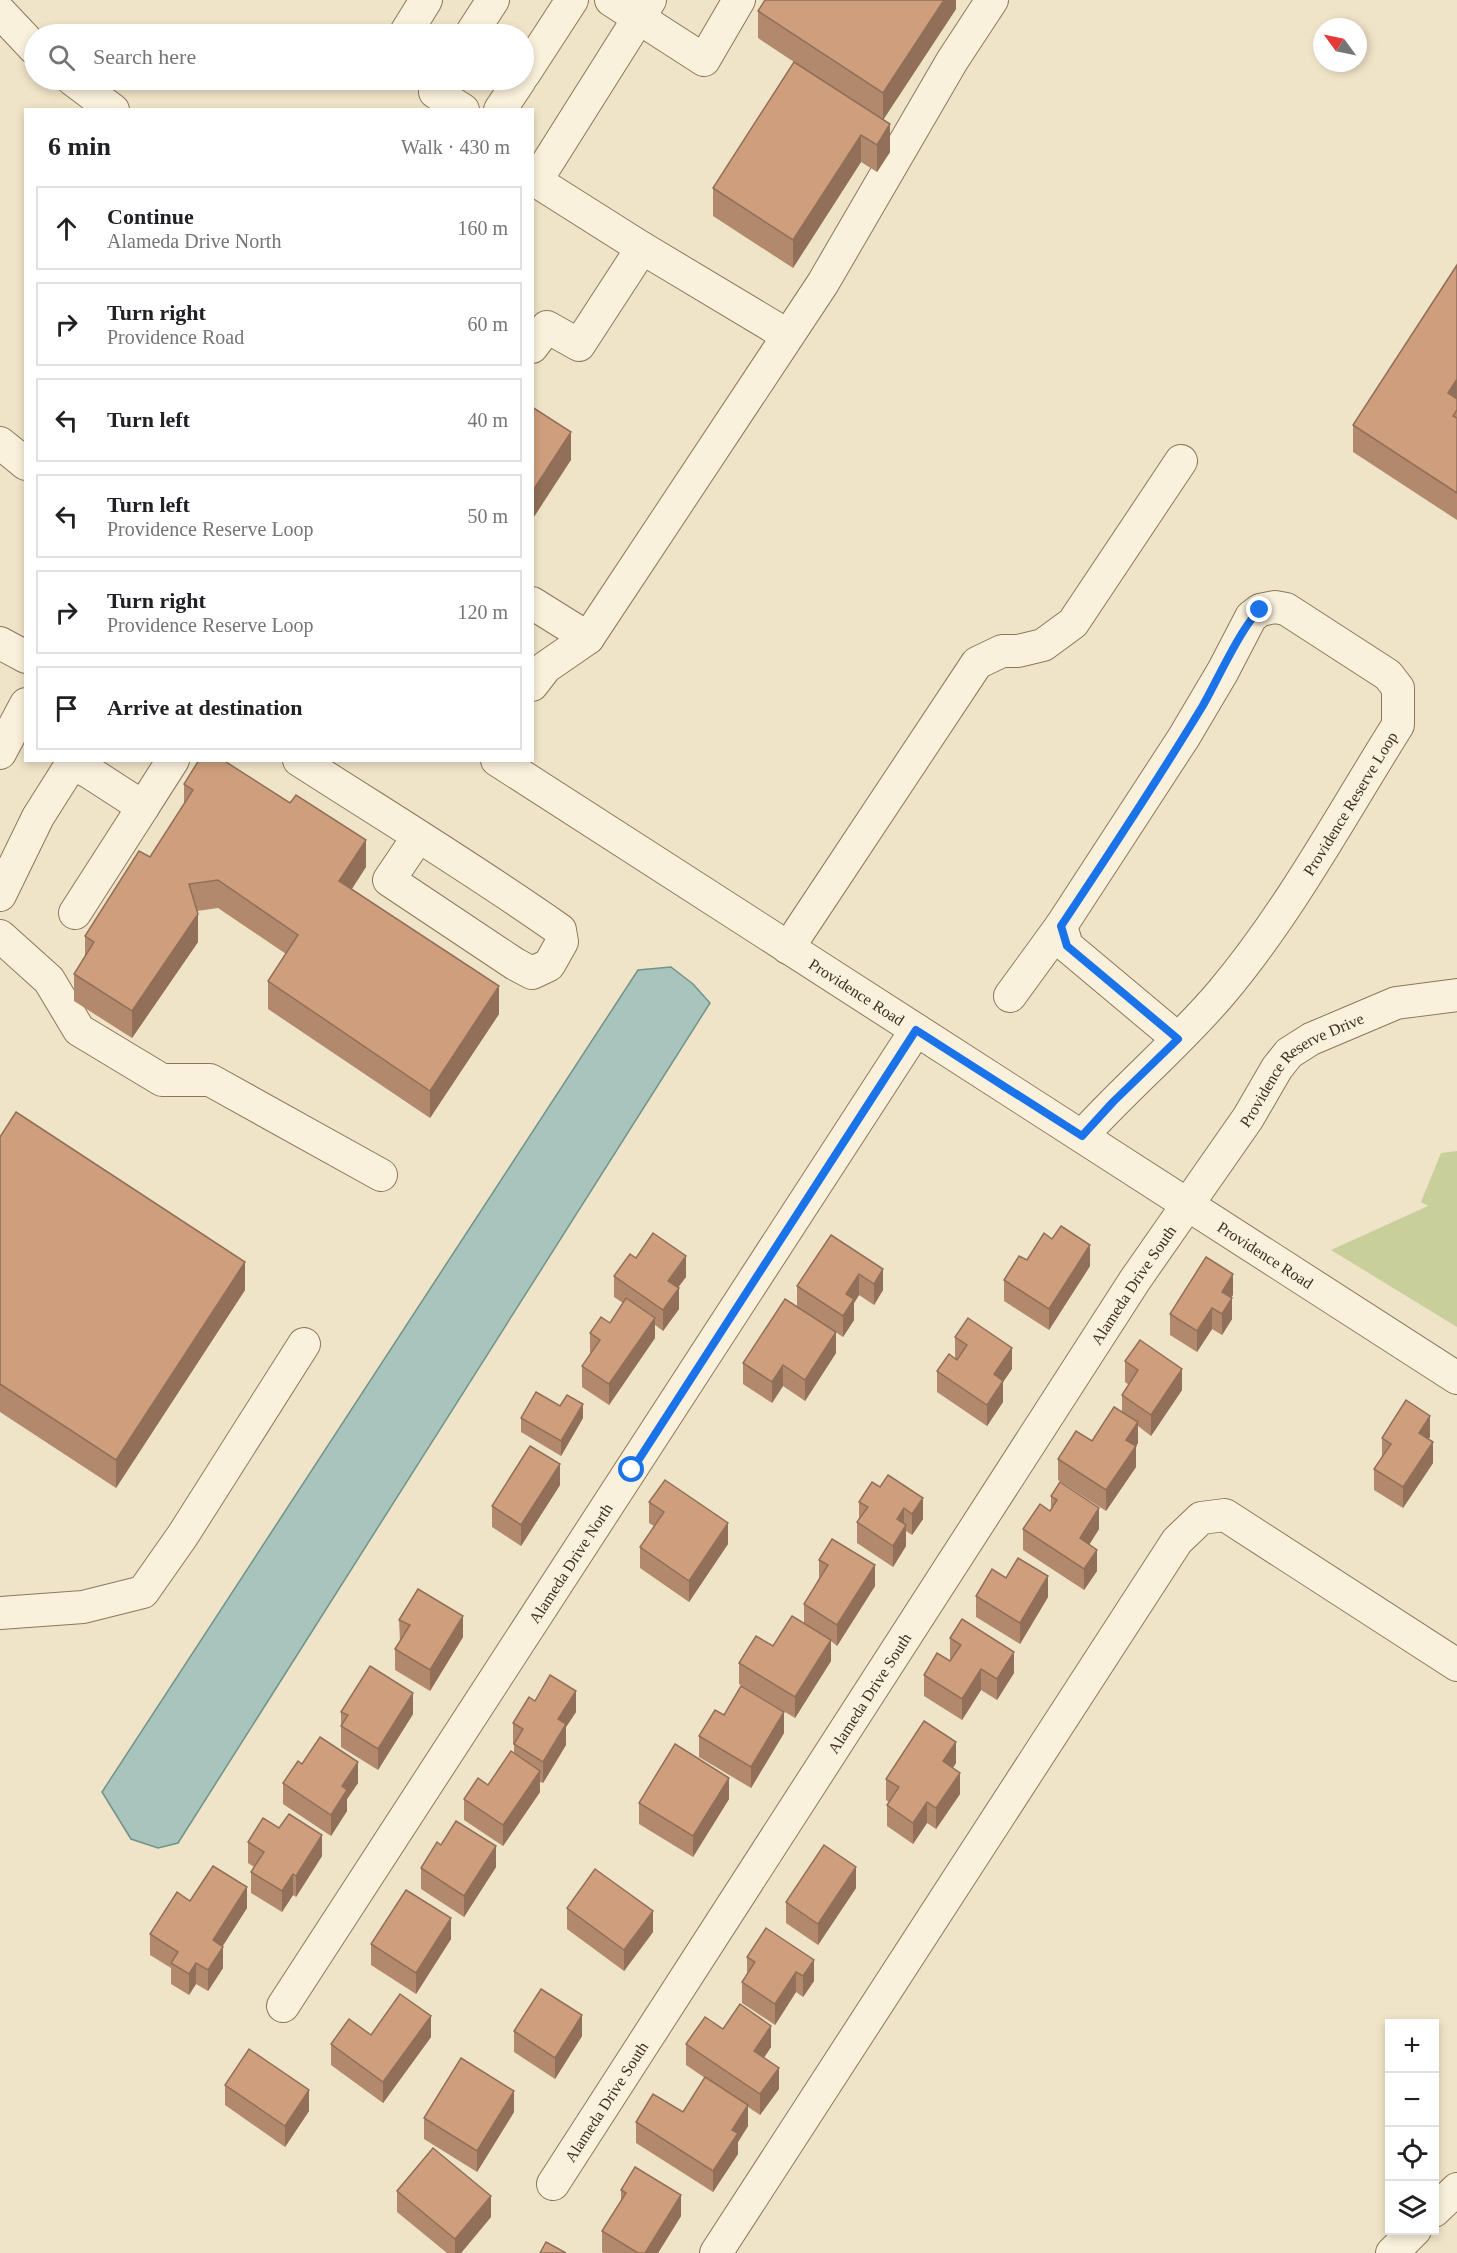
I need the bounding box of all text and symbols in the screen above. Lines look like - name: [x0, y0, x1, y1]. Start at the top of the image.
- north arrow: [1313, 18, 1367, 72]
- search box: [24, 24, 534, 90]
- icon: search: [45, 41, 78, 74]
- text: Search here: [93, 44, 196, 69]
- text: 6 min: [48, 132, 111, 161]
- text: Walk · 430 m: [401, 136, 510, 158]
- text: Continue: [107, 204, 194, 229]
- icon: ahead: [50, 212, 83, 245]
- text: 160 m: [457, 217, 508, 239]
- text: Alameda Drive North: [107, 230, 281, 252]
- text: Turn right: [107, 300, 206, 325]
- icon: right: [50, 308, 83, 341]
- text: 60 m: [467, 313, 508, 335]
- text: Providence Road: [107, 326, 244, 348]
- icon: left: [50, 404, 83, 437]
- text: Turn left: [107, 407, 190, 432]
- text: 40 m: [467, 409, 508, 431]
- text: Turn left: [107, 492, 190, 517]
- icon: left: [50, 500, 83, 533]
- text: 50 m: [467, 505, 508, 527]
- text: Providence Reserve Loop: [107, 518, 314, 540]
- text: Turn right: [107, 588, 206, 613]
- icon: right: [50, 596, 83, 629]
- route end: [1246, 596, 1272, 622]
- text: 120 m: [457, 601, 508, 623]
- text: Providence Reserve Loop: [107, 614, 314, 636]
- icon: arrive: [50, 692, 83, 725]
- text: Arrive at destination: [107, 695, 303, 720]
- street label: Providence Reserve Loop: [1300, 729, 1402, 879]
- street label: Providence Road: [806, 955, 907, 1029]
- street label: Providence Reserve Drive: [1236, 1010, 1366, 1130]
- street label: Providence Road: [1214, 1218, 1316, 1292]
- street label: Alameda Drive South: [1088, 1222, 1179, 1348]
- route start: [618, 1456, 644, 1482]
- street label: Alameda Drive North: [526, 1500, 616, 1626]
- street label: Alameda Drive South: [825, 1630, 914, 1757]
- map controls: [1385, 2019, 1439, 2235]
- button: +: [1385, 2019, 1439, 2073]
- street label: Alameda Drive South: [562, 2039, 651, 2165]
- button: −: [1385, 2073, 1439, 2127]
- button: locate: [1385, 2127, 1439, 2181]
- button: layers: [1385, 2181, 1439, 2235]

